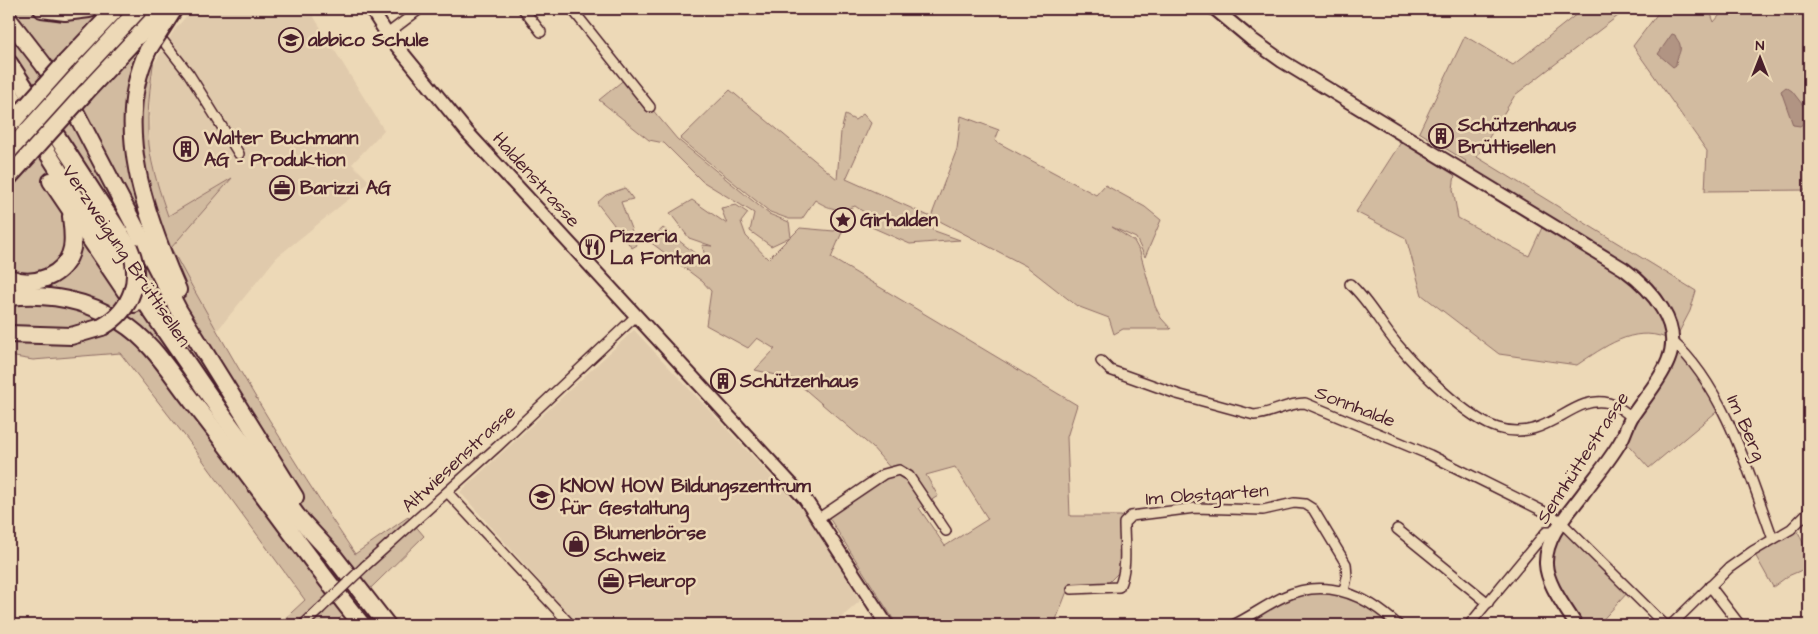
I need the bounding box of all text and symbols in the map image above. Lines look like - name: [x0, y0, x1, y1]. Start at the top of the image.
- school or university icon: abbico Schule: [278, 27, 304, 53]
- place label: abbico Schule: [307, 27, 429, 54]
- north arrow: [1736, 32, 1786, 82]
- text: N: [1756, 36, 1765, 56]
- place label: Schützenhaus Brüttisellen: [1457, 112, 1577, 161]
- building icon: Schützenhaus Brüttisellen: [1428, 123, 1454, 149]
- place label: Walter Buchmann AG - Produktion: [203, 125, 359, 174]
- street label: Haldenstrasse: [486, 126, 586, 234]
- building icon: Walter Buchmann AG - Produktion: [173, 136, 199, 162]
- street label: Verzweigung Brüttisellen: [54, 160, 197, 353]
- office icon: Barizzi AG: [269, 175, 295, 201]
- place label: Barizzi AG: [300, 175, 392, 202]
- place icon: Girhalden: [830, 207, 856, 233]
- place label: Girhalden: [860, 207, 939, 234]
- place label: Pizzeria La Fontana: [610, 223, 711, 272]
- restaurant icon: Pizzeria La Fontana: [579, 234, 605, 260]
- building icon: Schützenhaus: [710, 368, 736, 394]
- place label: Schützenhaus: [739, 368, 859, 395]
- street label: Sonnhalde: [1311, 379, 1399, 435]
- street label: Sennhüttestrasse: [1530, 387, 1636, 529]
- street label: Im Berg: [1719, 391, 1773, 466]
- street label: Altwiesenstrasse: [396, 399, 522, 519]
- place label: KNOW HOW Bildungszentrum für Gestaltung: [559, 473, 812, 523]
- street label: Im Obstgarten: [1145, 477, 1270, 514]
- school or university icon: KNOW HOW Bildungszentrum für Gestaltung: [529, 484, 555, 510]
- place label: Blumenbörse Schweiz: [593, 520, 707, 569]
- shop icon: Blumenbörse Schweiz: [563, 531, 589, 557]
- office icon: Fleurop: [598, 568, 624, 594]
- place label: Fleurop: [628, 568, 696, 595]

